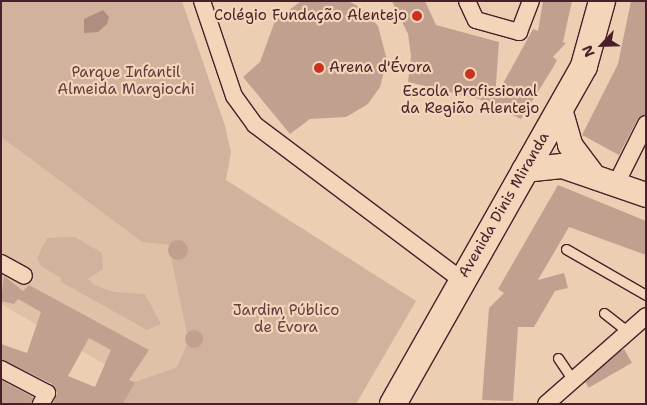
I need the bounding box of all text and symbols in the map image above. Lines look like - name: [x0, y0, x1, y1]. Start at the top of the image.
- place label: Colégio Fundação Alentejo: [214, 7, 407, 25]
- marker: Colégio Fundação Alentejo: [411, 10, 423, 22]
- north arrow: [577, 20, 627, 70]
- text: N: [578, 42, 599, 60]
- place label: Arena d'Évora: [329, 59, 431, 77]
- marker: Arena d'Évora: [313, 62, 325, 74]
- park label: Parque Infantil Almeida Margiochi: [57, 63, 195, 98]
- marker: Escola Profissional da Região Alentejo: [464, 68, 476, 80]
- place label: Escola Profissional da Região Alentejo: [401, 82, 539, 117]
- street label: Avenida Dinis Miranda: [455, 129, 553, 281]
- park label: Jardim Público de Évora: [233, 301, 339, 336]

